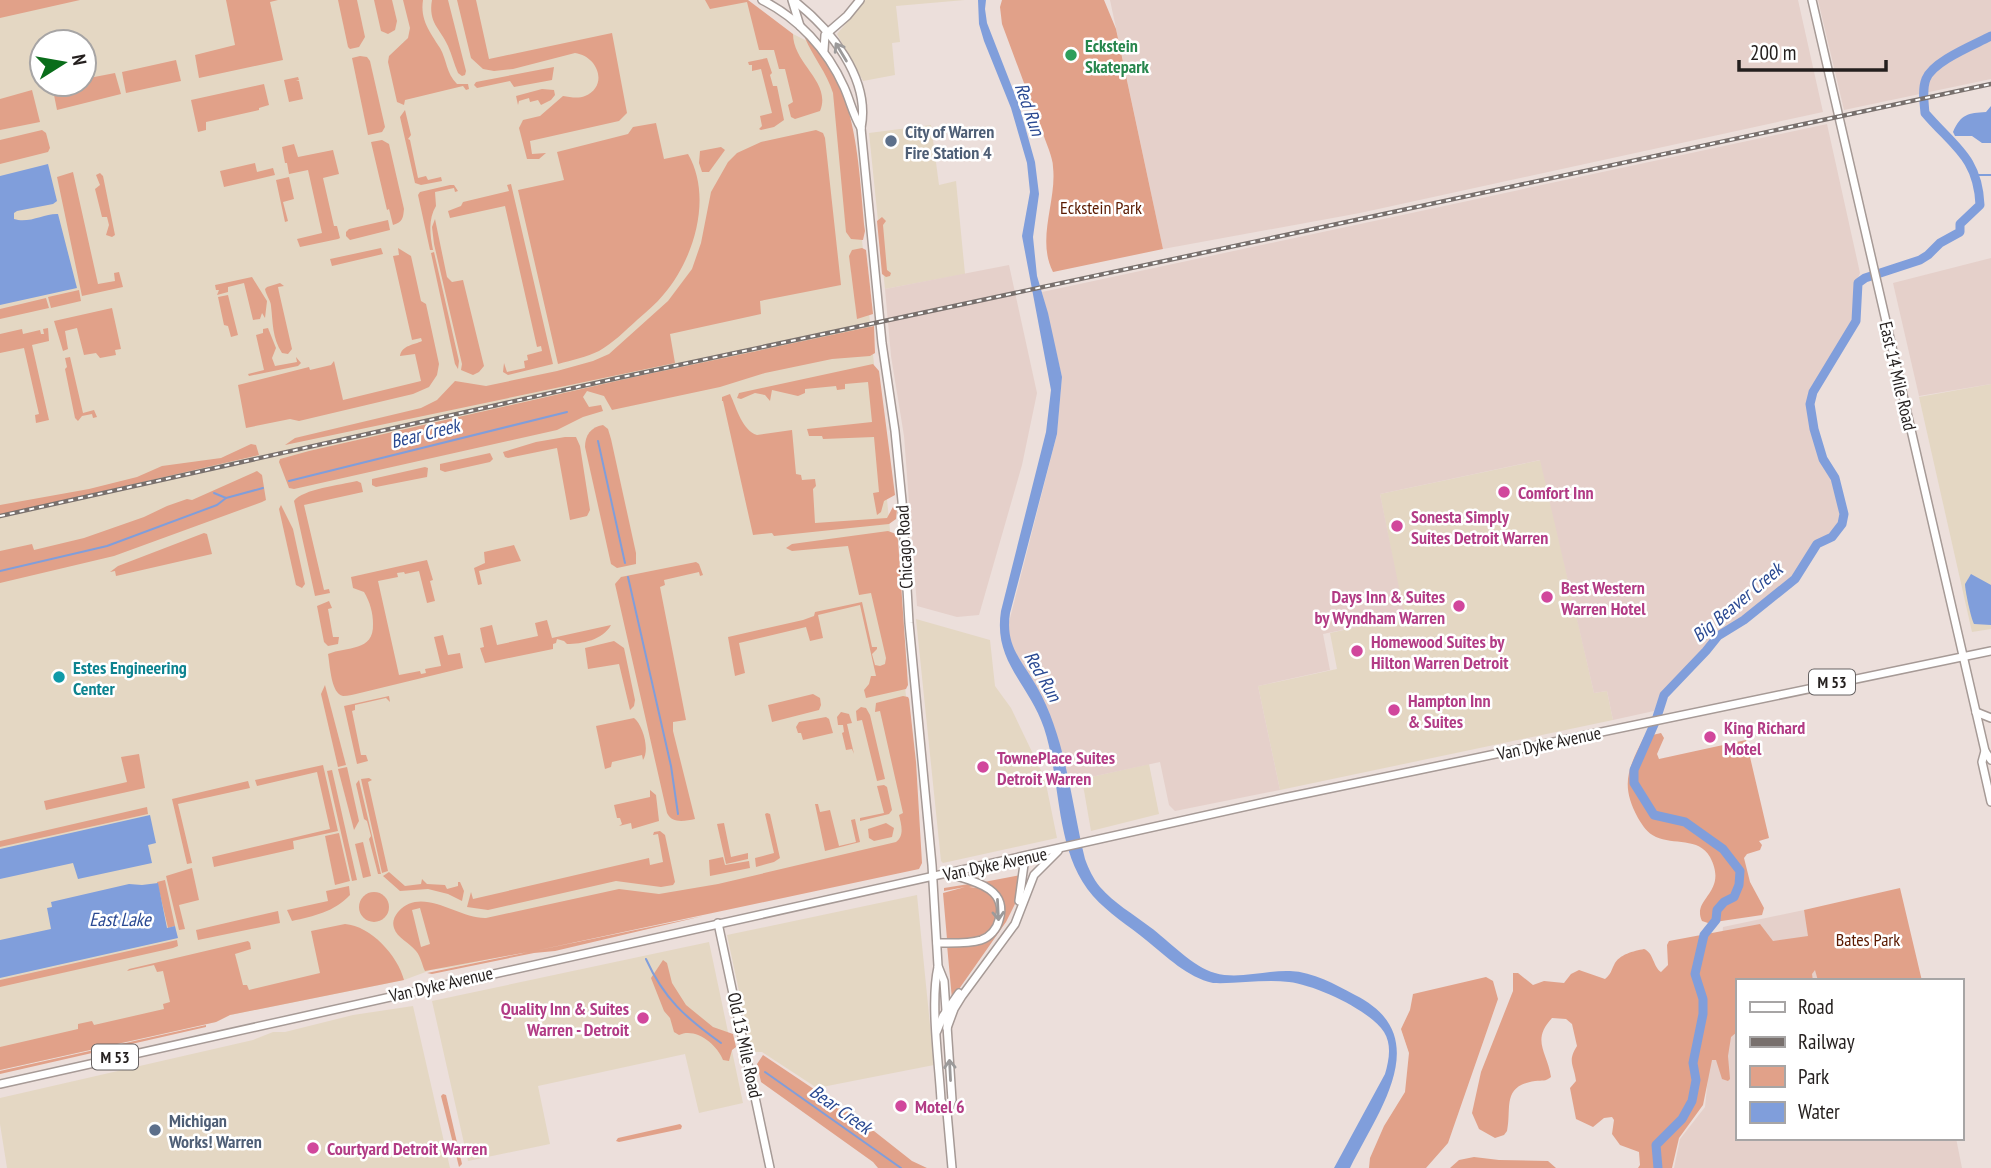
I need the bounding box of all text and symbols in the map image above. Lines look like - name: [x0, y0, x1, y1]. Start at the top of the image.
- north arrow: [28, 28, 98, 98]
- scale bar: [1739, 28, 1886, 72]
- place label: Eckstein Skatepark: [1085, 34, 1149, 78]
- text: 200 m: [1750, 39, 1796, 66]
- one-way arrow: [834, 42, 847, 63]
- marker: Eckstein Skatepark: [1063, 47, 1079, 63]
- text: N: [67, 52, 92, 67]
- water label: Red Run: [1010, 79, 1051, 140]
- place label: City of Warren Fire Station 4: [905, 120, 994, 164]
- marker: City of Warren Fire Station 4: [883, 133, 899, 149]
- park label: Eckstein Park: [1060, 196, 1142, 219]
- street label: East 14 Mile Road: [1874, 319, 1922, 433]
- water label: Bear Creek: [388, 412, 465, 453]
- place label: Comfort Inn: [1518, 481, 1594, 504]
- marker: Comfort Inn: [1496, 484, 1512, 500]
- street label: Chicago Road: [890, 505, 918, 589]
- place label: Sonesta Simply Suites Detroit Warren: [1411, 505, 1548, 549]
- marker: Sonesta Simply Suites Detroit Warren: [1389, 518, 1405, 534]
- water label: Big Beaver Creek: [1687, 556, 1789, 647]
- place label: Best Western Warren Hotel: [1560, 576, 1646, 620]
- place label: Days Inn & Suites by Wyndham Warren: [1314, 585, 1445, 629]
- marker: Best Western Warren Hotel: [1539, 589, 1555, 605]
- marker: Days Inn & Suites by Wyndham Warren: [1451, 598, 1467, 614]
- place label: Homewood Suites by Hilton Warren Detroit: [1371, 630, 1509, 674]
- marker: Homewood Suites by Hilton Warren Detroit: [1349, 643, 1365, 659]
- water label: Red Run: [1019, 647, 1068, 707]
- place label: Estes Engineering Center: [73, 656, 187, 700]
- marker: Estes Engineering Center: [51, 669, 67, 685]
- road number: M 53: [1809, 670, 1855, 694]
- place label: Hampton Inn & Suites: [1408, 689, 1490, 733]
- marker: Hampton Inn & Suites: [1386, 702, 1402, 718]
- place label: King Richard Motel: [1724, 716, 1805, 760]
- street label: Van Dyke Avenue: [1494, 721, 1603, 765]
- marker: King Richard Motel: [1702, 729, 1718, 745]
- place label: TownePlace Suites Detroit Warren: [997, 746, 1115, 790]
- marker: TownePlace Suites Detroit Warren: [975, 759, 991, 775]
- street label: Van Dyke Avenue: [940, 842, 1049, 886]
- one-way arrow: [992, 898, 1005, 921]
- water label: East Lake: [89, 907, 152, 931]
- park label: Bates Park: [1836, 928, 1900, 951]
- street label: Van Dyke Avenue: [386, 961, 495, 1007]
- legend: [1736, 979, 1963, 1140]
- street label: Old 13 Mile Road: [723, 990, 767, 1100]
- text: Road: [1798, 993, 1834, 1020]
- place label: Quality Inn & Suites Warren - Detroit: [501, 997, 630, 1041]
- marker: Quality Inn & Suites Warren - Detroit: [635, 1010, 651, 1026]
- text: Railway: [1798, 1028, 1855, 1055]
- road number: M 53: [92, 1044, 138, 1070]
- one-way arrow: [943, 1059, 956, 1082]
- text: Park: [1798, 1063, 1829, 1090]
- water label: Bear Creek: [805, 1079, 879, 1140]
- place label: Motel 6: [915, 1095, 965, 1118]
- marker: Motel 6: [893, 1098, 909, 1114]
- text: Water: [1798, 1098, 1840, 1125]
- place label: Michigan Works! Warren: [168, 1109, 262, 1153]
- marker: Michigan Works! Warren: [147, 1122, 163, 1138]
- place label: Courtyard Detroit Warren: [327, 1137, 487, 1160]
- marker: Courtyard Detroit Warren: [305, 1140, 321, 1156]

